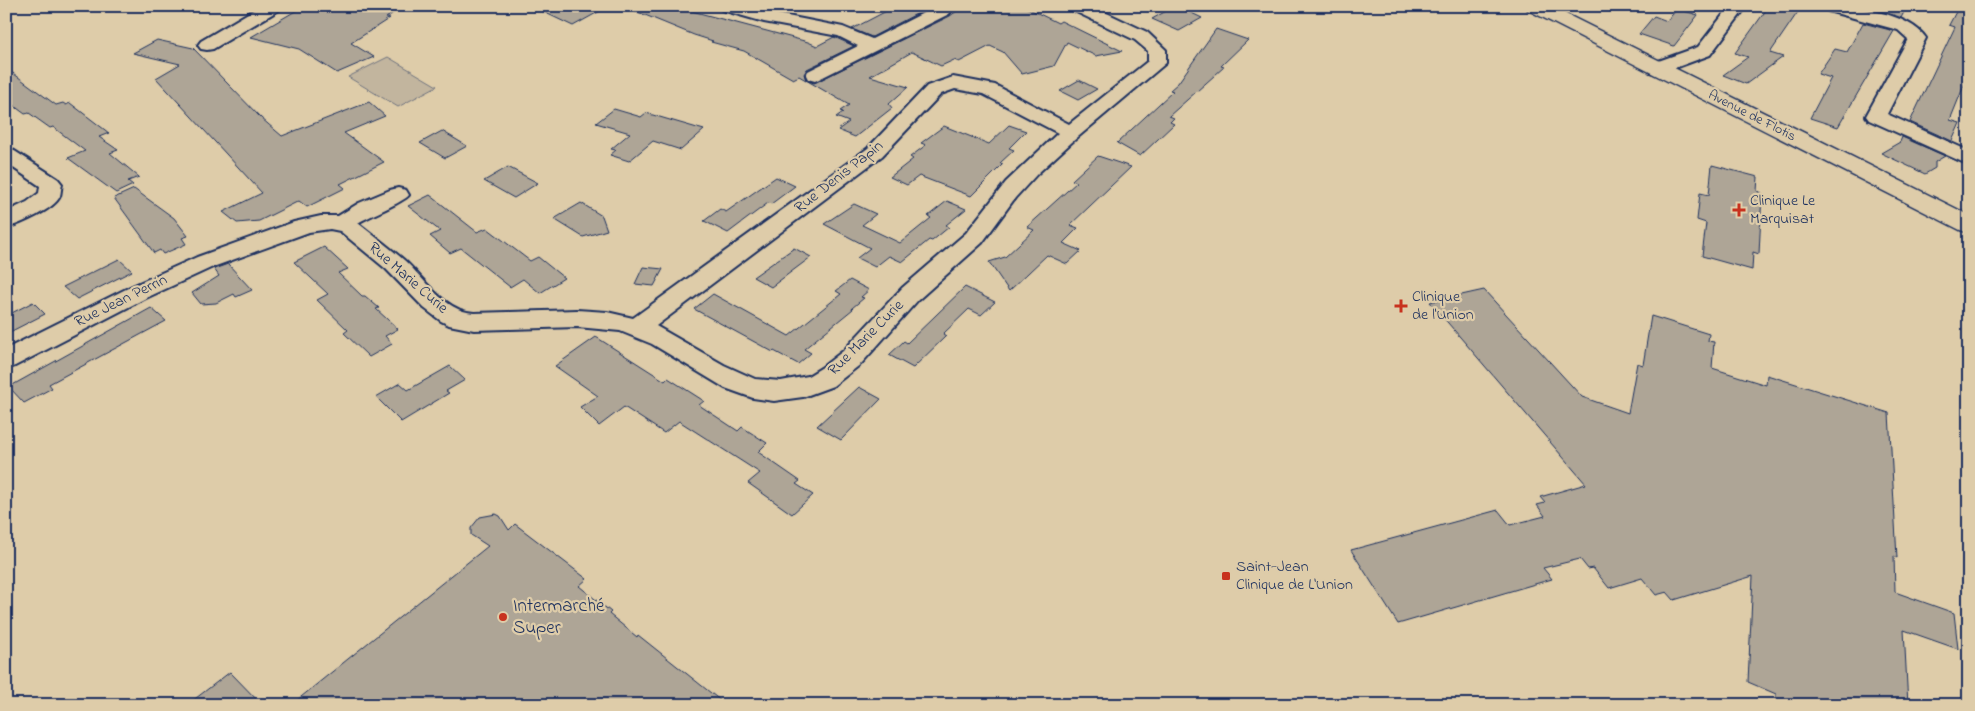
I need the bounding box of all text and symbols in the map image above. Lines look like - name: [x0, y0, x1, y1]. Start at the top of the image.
- street label: Avenue de Flotis: [1704, 85, 1800, 147]
- street label: Rue Denis Papin: [789, 134, 889, 220]
- place label: Clinique Le Marquisat: [1750, 189, 1816, 231]
- marker: Clinique Le Marquisat: [1732, 203, 1746, 217]
- street label: Rue Marie Curie: [363, 236, 454, 320]
- street label: Rue Jean Perrin: [70, 268, 172, 334]
- place label: Clinique de l'Union: [1412, 285, 1474, 327]
- street label: Rue Marie Curie: [822, 294, 910, 382]
- marker: Clinique de l'Union: [1394, 299, 1408, 313]
- place label: Saint-Jean Clinique de L'Union: [1236, 555, 1353, 597]
- marker: Saint-Jean Clinique de L'Union: [1220, 570, 1232, 582]
- place label: Intermarché Super: [513, 593, 605, 642]
- marker: Intermarché Super: [497, 611, 509, 623]

